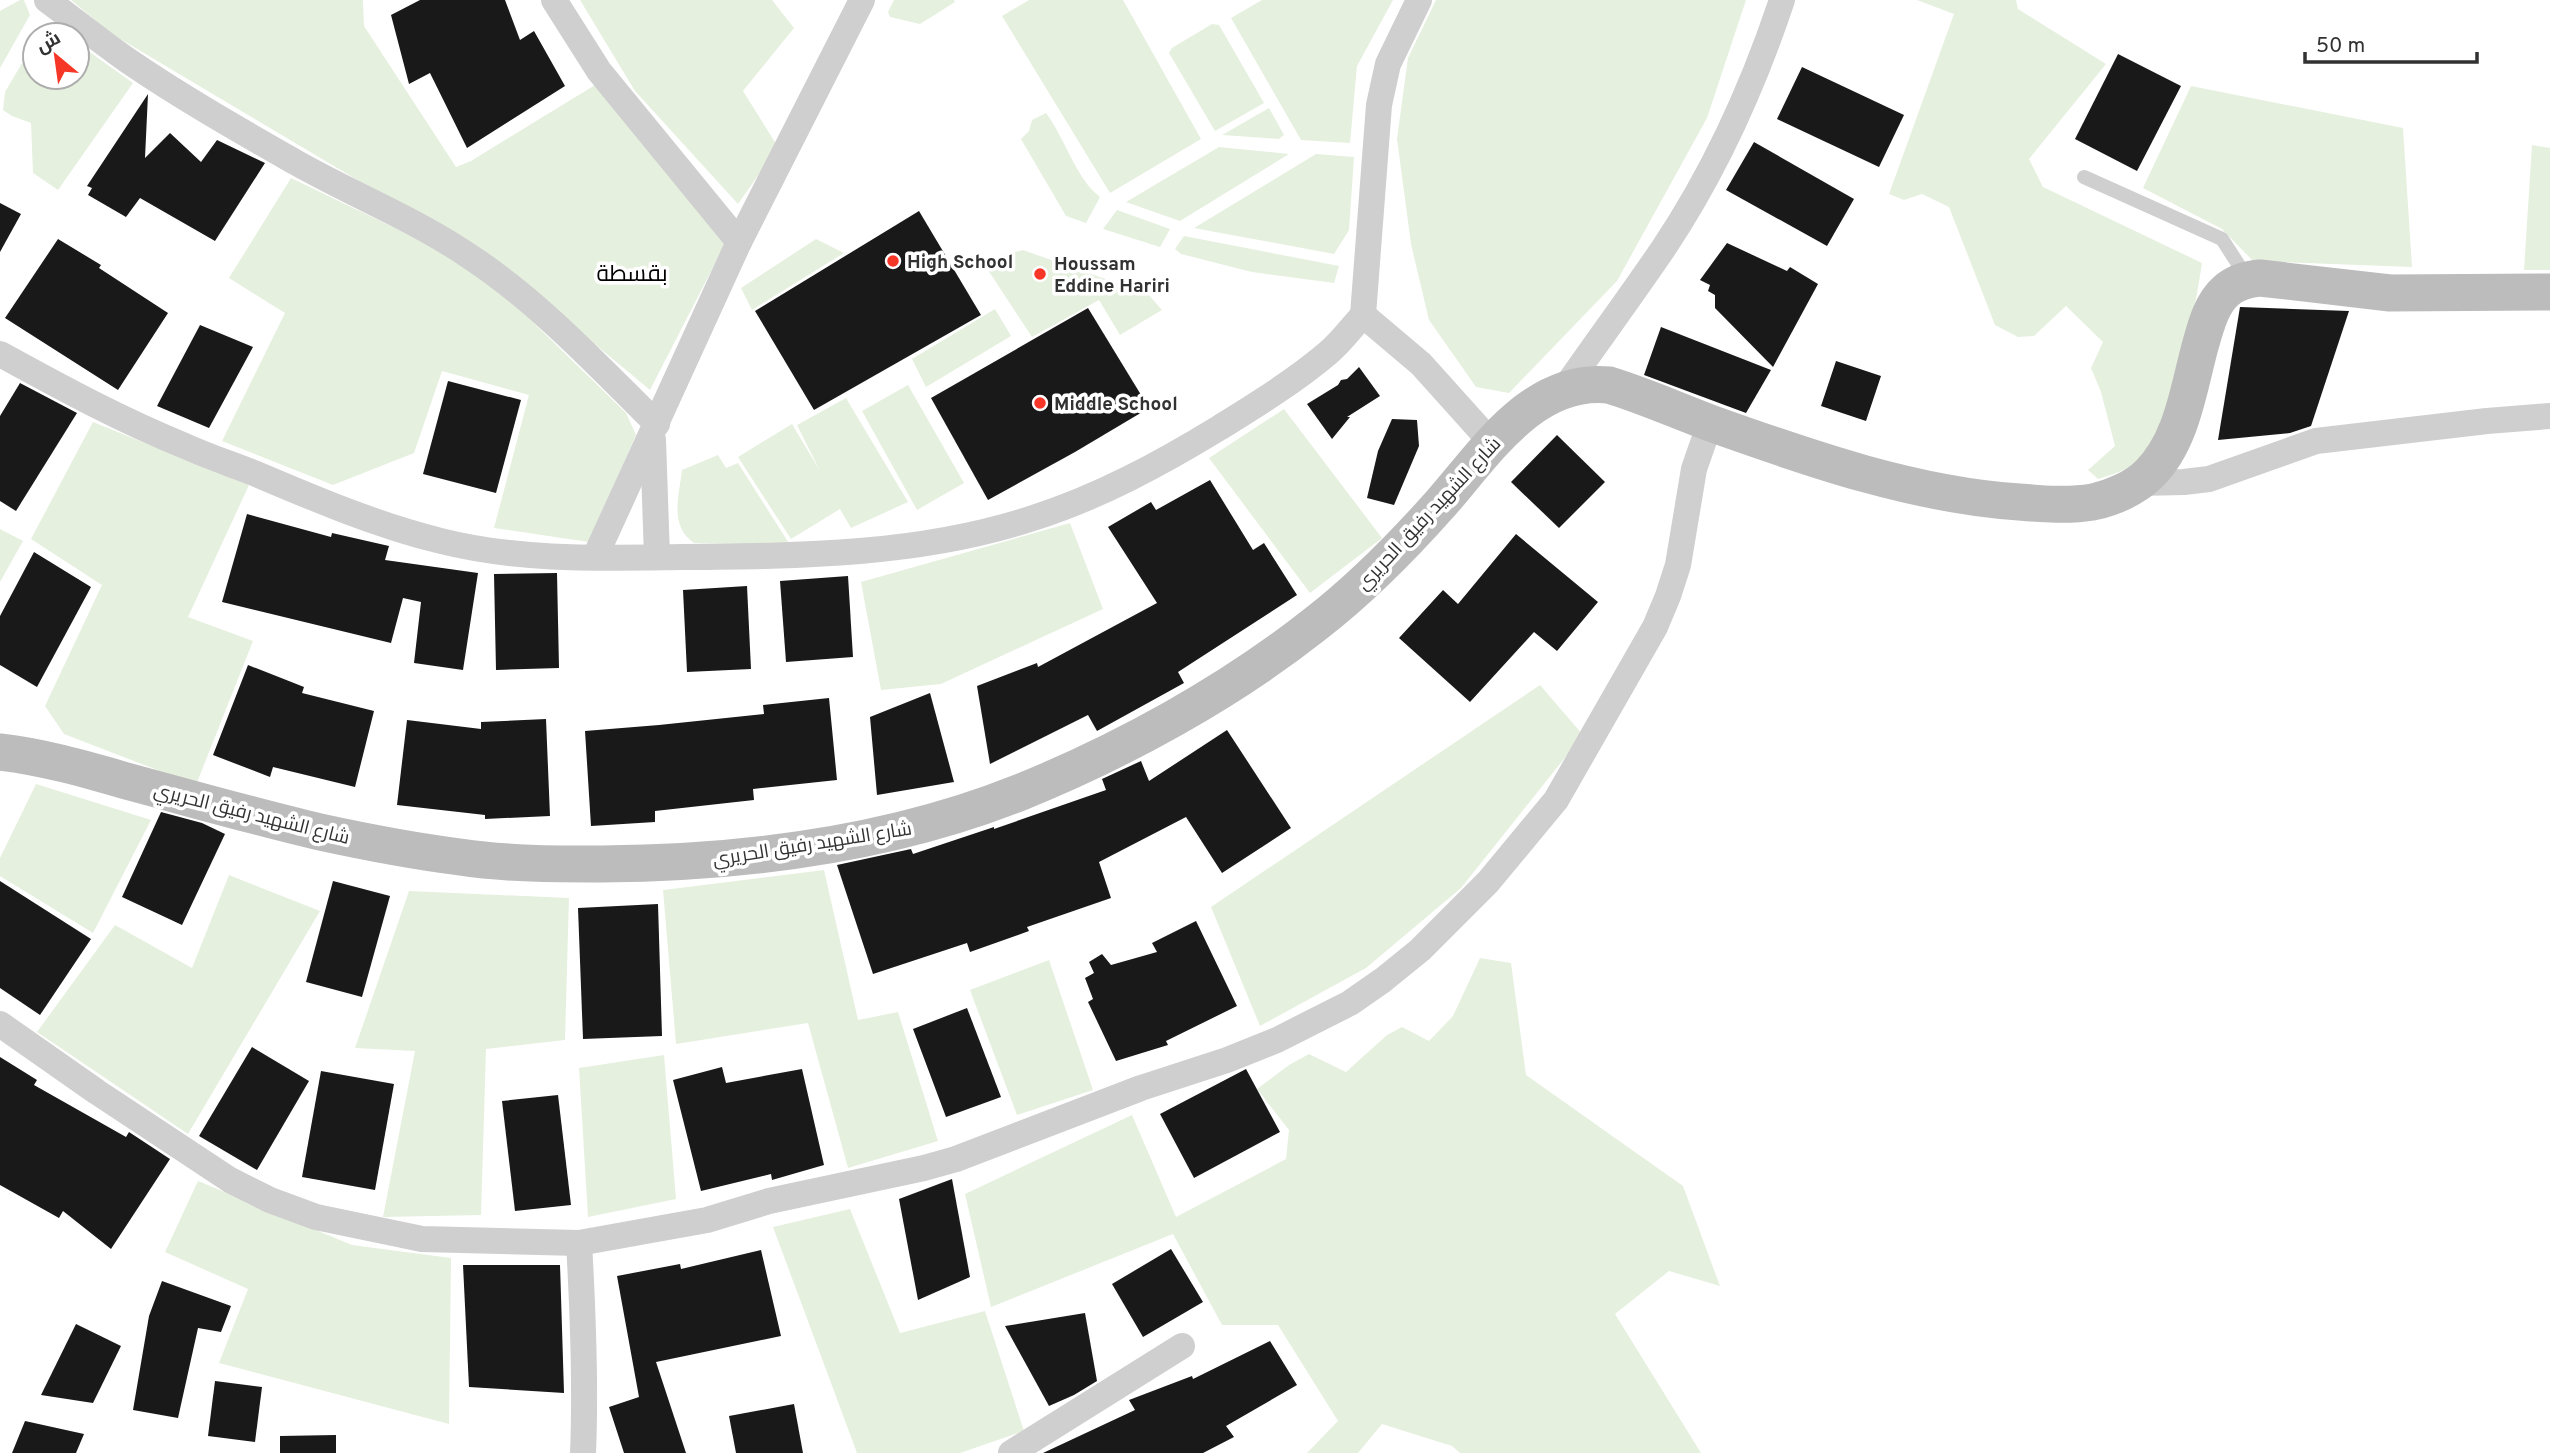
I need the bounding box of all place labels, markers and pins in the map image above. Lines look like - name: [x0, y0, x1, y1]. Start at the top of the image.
- place label: High School: [907, 251, 1013, 275]
- marker: High School: [885, 253, 901, 269]
- place label: Houssam Eddine Hariri: [1054, 253, 1170, 299]
- marker: Houssam Eddine Hariri: [1032, 266, 1048, 282]
- place label: Middle School: [1054, 393, 1178, 417]
- marker: Middle School: [1032, 395, 1048, 411]

